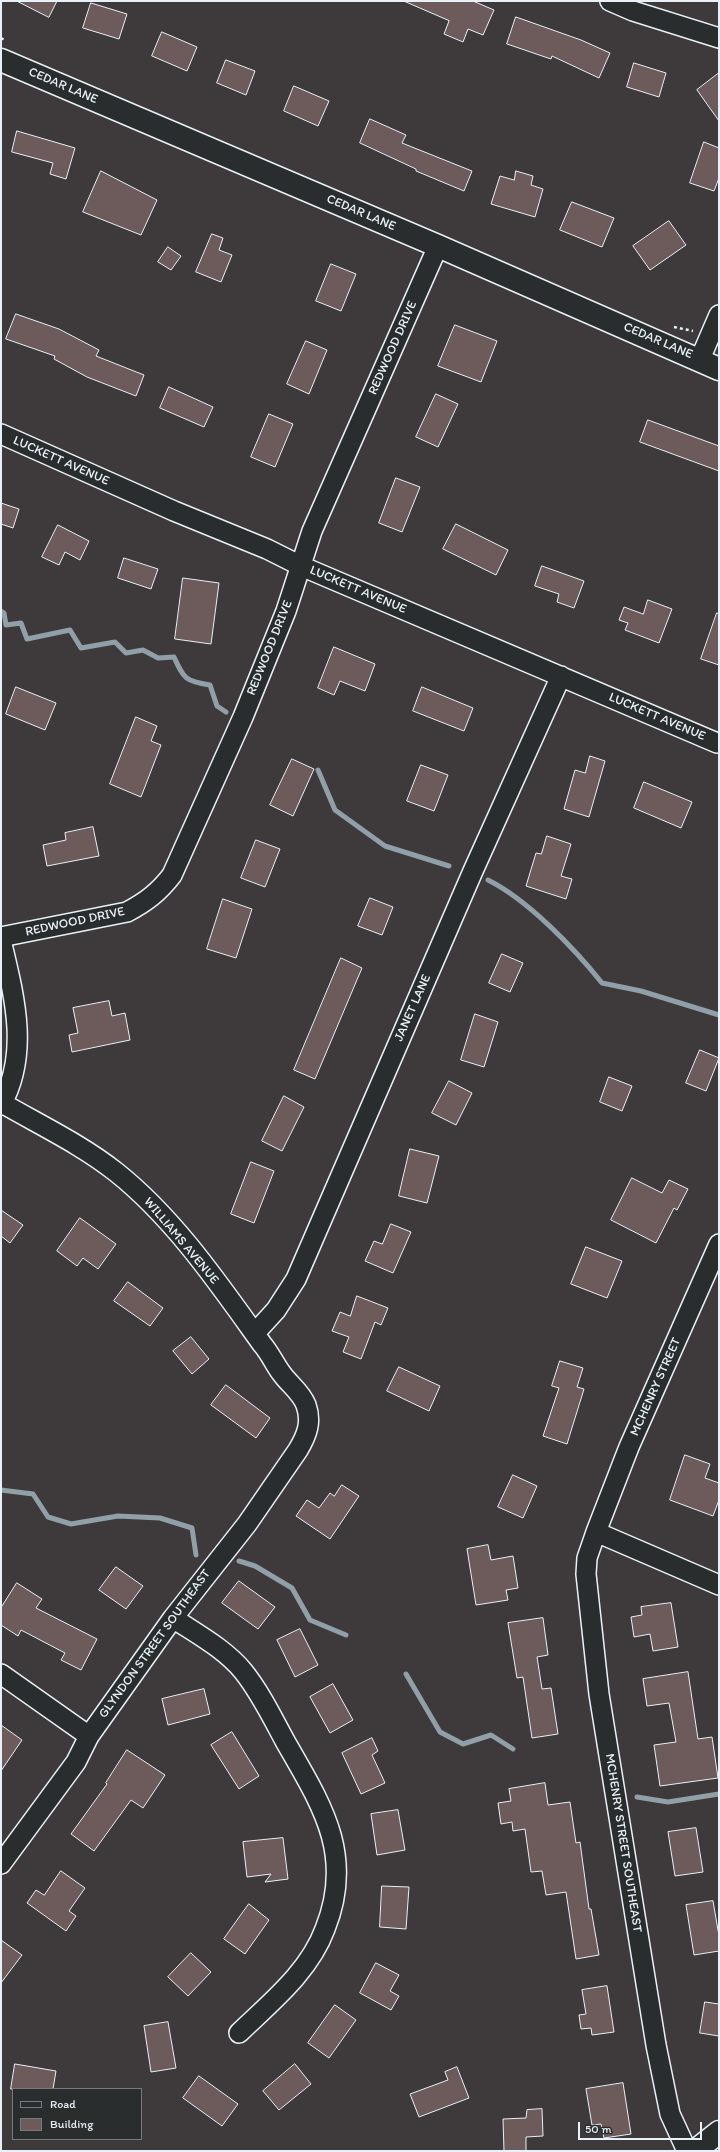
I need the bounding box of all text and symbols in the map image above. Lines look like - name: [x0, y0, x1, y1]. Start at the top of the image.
- street label: CEDAR LANE: [26, 64, 100, 108]
- street label: CEDAR LANE: [324, 191, 398, 235]
- street label: REDWOOD DRIVE: [365, 299, 421, 397]
- street label: CEDAR LANE: [621, 319, 695, 363]
- street label: LUCKETT AVENUE: [10, 433, 112, 489]
- street label: LUCKETT AVENUE: [307, 563, 409, 617]
- street label: REDWOOD DRIVE: [244, 598, 296, 698]
- street label: LUCKETT AVENUE: [606, 690, 708, 744]
- street label: REDWOOD DRIVE: [24, 904, 126, 940]
- street label: JANET LANE: [391, 972, 435, 1044]
- street label: WILLIAMS AVENUE: [140, 1194, 222, 1288]
- street label: MCHENRY STREET: [627, 1335, 685, 1439]
- street label: GLYNDON STREET SOUTHEAST: [96, 1567, 214, 1721]
- street label: MCHENRY STREET SOUTHEAST: [601, 1752, 645, 1934]
- legend: [12, 2088, 142, 2140]
- text: Road: [50, 2097, 76, 2111]
- scale bar: [580, 2114, 704, 2140]
- text: Building: [50, 2117, 93, 2131]
- text: 50 m: [585, 2122, 611, 2136]

